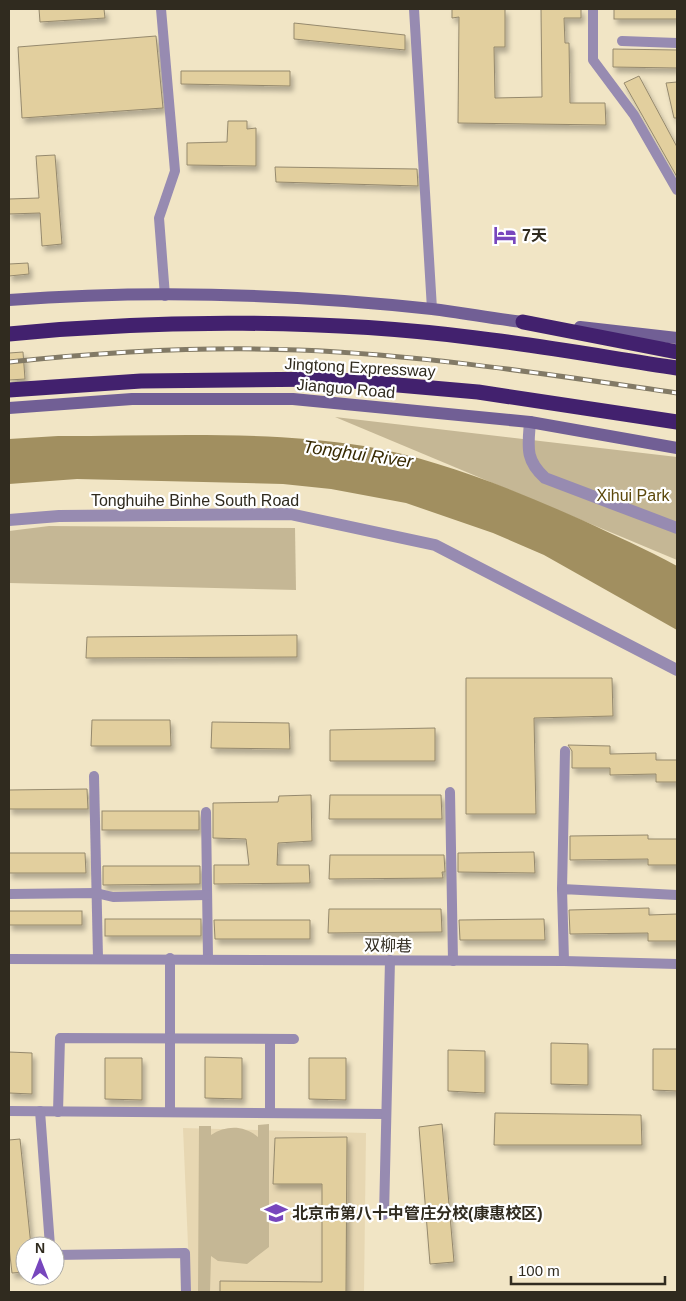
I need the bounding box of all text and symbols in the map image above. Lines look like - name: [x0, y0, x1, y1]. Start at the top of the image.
- hotel icon: 7天: [492, 222, 518, 248]
- place label: 7天: [522, 227, 547, 244]
- street label: Jingtong Expressway: [284, 355, 436, 380]
- street label: Jianguo Road: [296, 376, 396, 401]
- water label: Tonghui River: [302, 436, 415, 472]
- park label: Xihui Park: [597, 487, 670, 504]
- street label: Tonghuihe Binhe South Road: [91, 492, 299, 509]
- street label: 双柳巷: [364, 937, 412, 954]
- school or university icon: 北京市第八十中管庄分校(康惠校区): [263, 1200, 289, 1226]
- place label: 北京市第八十中管庄分校(康惠校区): [292, 1204, 543, 1222]
- north arrow: [15, 1236, 65, 1286]
- text: N: [35, 1240, 45, 1256]
- scale bar: [511, 1254, 665, 1286]
- text: 100 m: [518, 1262, 560, 1279]

